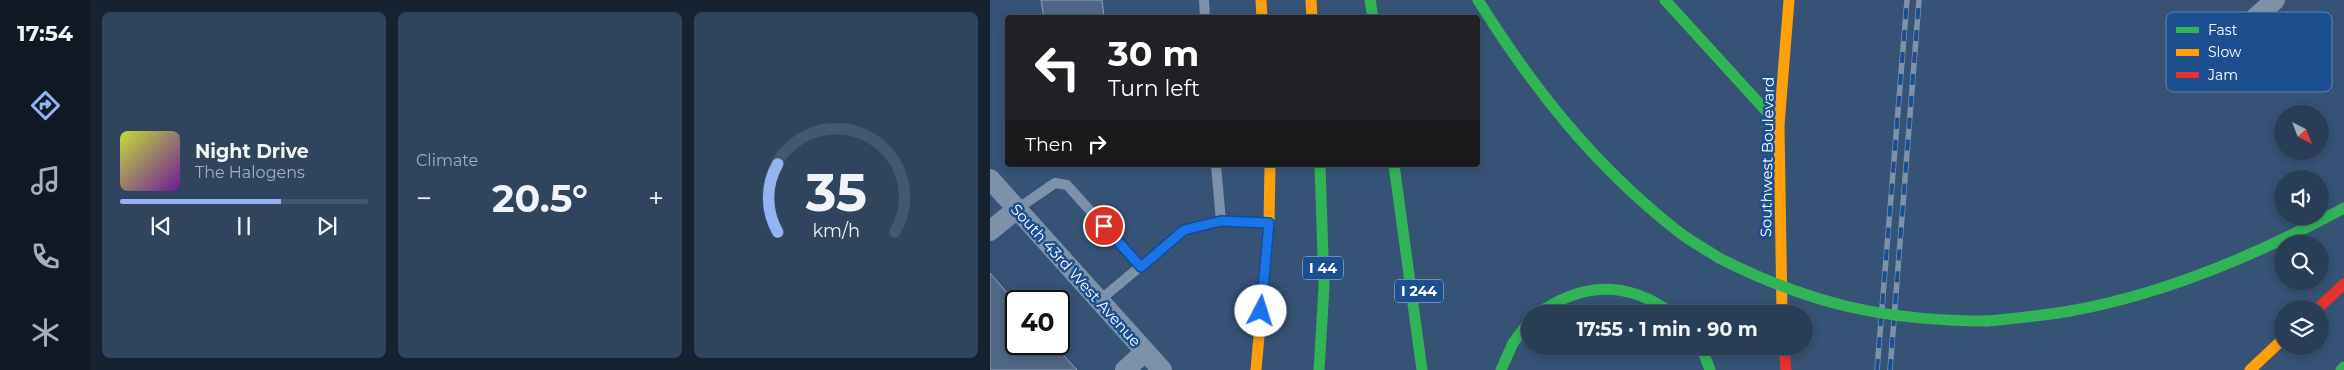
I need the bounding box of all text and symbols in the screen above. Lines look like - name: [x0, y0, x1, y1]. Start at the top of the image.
- legend: [2166, 12, 2332, 92]
- text: 17:54: [17, 20, 73, 47]
- text: Fast: [2208, 21, 2238, 39]
- text: 30 m: [1108, 32, 1199, 75]
- icon: left: [1025, 35, 1090, 100]
- text: Slow: [2208, 43, 2242, 61]
- text: Jam: [2207, 66, 2238, 84]
- text: Turn left: [1108, 75, 1200, 102]
- street label: Southwest Boulevard: [1756, 77, 1778, 237]
- icon: directions: [28, 88, 63, 123]
- north arrow: [2274, 105, 2329, 160]
- map controls: [2274, 105, 2329, 355]
- icon: right: [1083, 130, 1111, 158]
- text: Then: [1025, 133, 1073, 156]
- text: Night Drive: [195, 140, 309, 163]
- text: Climate: [416, 151, 478, 170]
- text: 35: [804, 161, 867, 224]
- icon: music: [28, 163, 63, 198]
- text: The Halogens: [195, 163, 305, 182]
- button: sound: [2274, 170, 2329, 225]
- text: 20.5°: [492, 175, 588, 222]
- text: −: [416, 181, 432, 215]
- text: +: [648, 181, 664, 215]
- street label: South 43rd West Avenue: [1007, 200, 1145, 350]
- pin: [1083, 205, 1125, 247]
- icon: previous: [147, 212, 175, 240]
- icon: pause: [230, 212, 258, 240]
- icon: next: [313, 212, 341, 240]
- icon: arrive: [1090, 212, 1118, 240]
- text: km/h: [812, 220, 860, 241]
- button: search: [2274, 235, 2329, 290]
- icon: phone: [28, 239, 63, 274]
- road number: I 44: [1303, 256, 1343, 280]
- road number: I 244: [1395, 280, 1443, 302]
- position arrow: [1234, 284, 1286, 336]
- speed limit sign: 40: [1005, 290, 1070, 355]
- button: layers: [2274, 300, 2329, 355]
- icon: climate: [28, 315, 63, 350]
- text: 17:55 · 1 min · 90 m: [1576, 318, 1758, 341]

